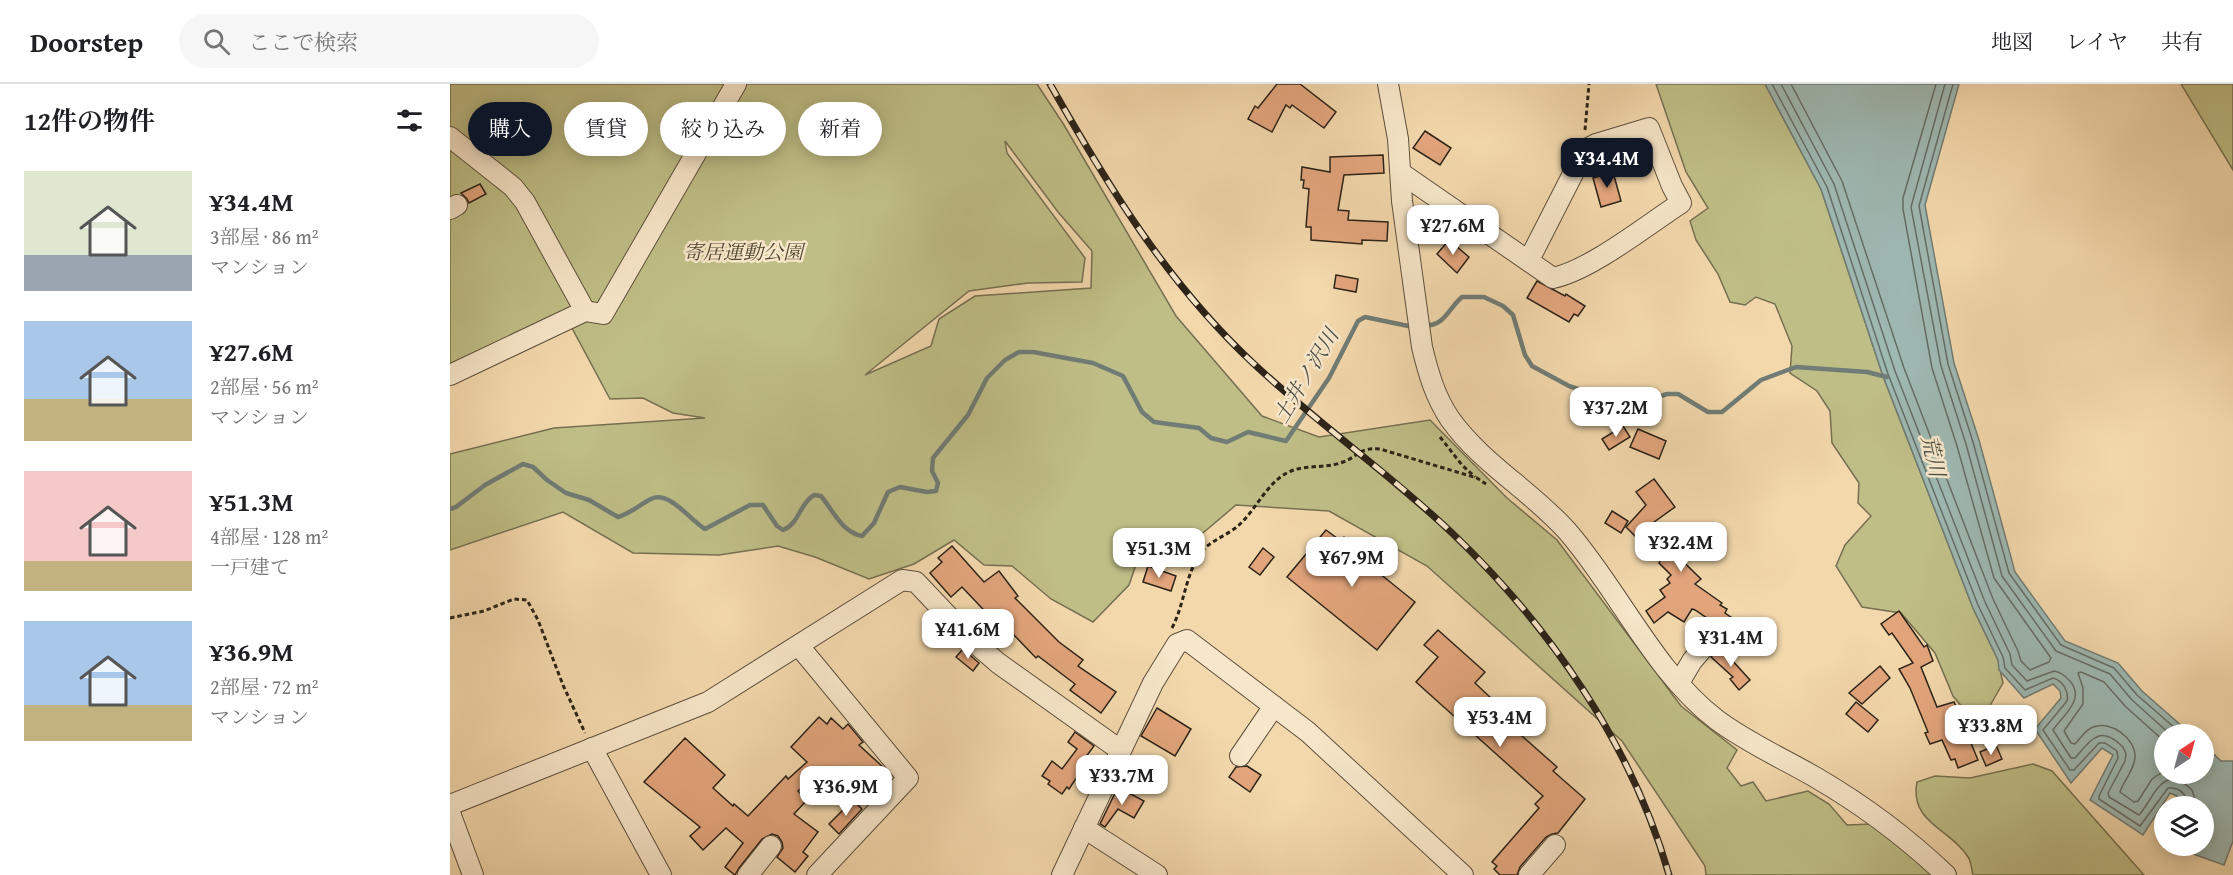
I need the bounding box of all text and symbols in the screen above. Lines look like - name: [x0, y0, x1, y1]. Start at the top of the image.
- search box: [179, 14, 599, 68]
- text: Doorstep: [30, 21, 143, 62]
- icon: search: [200, 25, 233, 58]
- text: ここで検索: [248, 26, 358, 58]
- text: 地図: [1991, 26, 2033, 57]
- text: レイヤ: [2066, 26, 2128, 57]
- text: 共有: [2161, 26, 2203, 57]
- text: 12件の物件: [24, 101, 155, 140]
- chip: 購入: [468, 102, 552, 156]
- chip: 賃貸: [564, 102, 648, 156]
- chip: 絞り込み: [660, 102, 786, 156]
- chip: 新着: [798, 102, 882, 156]
- icon: filters: [393, 104, 426, 137]
- pin: ¥34.4M: [1558, 138, 1656, 189]
- text: ¥34.4M: [1575, 143, 1639, 172]
- text: ¥34.4M: [210, 182, 294, 221]
- icon: home: [72, 195, 144, 267]
- pin: ¥27.6M: [1404, 205, 1502, 256]
- text: ¥27.6M: [1421, 210, 1485, 239]
- text: 3部屋 · 86 m²: [210, 222, 319, 251]
- park label: 寄居運動公園: [683, 237, 806, 266]
- text: マンション: [210, 252, 309, 281]
- water label: 土井ノ沢川: [1265, 321, 1347, 429]
- text: ¥27.6M: [210, 332, 294, 371]
- icon: home: [72, 345, 144, 417]
- text: 2部屋 · 56 m²: [210, 372, 319, 401]
- pin: ¥37.2M: [1567, 387, 1665, 438]
- text: ¥37.2M: [1584, 392, 1648, 421]
- text: マンション: [210, 402, 309, 431]
- water label: 荒川: [1914, 432, 1954, 482]
- text: ¥51.3M: [210, 482, 294, 521]
- icon: home: [72, 495, 144, 567]
- text: 4部屋 · 128 m²: [210, 522, 328, 551]
- pin: ¥32.4M: [1632, 522, 1730, 573]
- text: ¥32.4M: [1649, 527, 1713, 556]
- pin: ¥51.3M: [1110, 528, 1208, 579]
- text: ¥51.3M: [1127, 533, 1191, 562]
- pin: ¥67.9M: [1303, 537, 1401, 588]
- text: ¥67.9M: [1320, 542, 1384, 571]
- text: 一戸建て: [210, 552, 290, 581]
- pin: ¥41.6M: [919, 609, 1017, 660]
- text: ¥41.6M: [936, 614, 1000, 643]
- pin: ¥31.4M: [1682, 617, 1780, 668]
- text: ¥31.4M: [1699, 622, 1763, 651]
- text: ¥36.9M: [210, 632, 294, 671]
- icon: home: [72, 645, 144, 717]
- text: 2部屋 · 72 m²: [210, 672, 319, 701]
- pin: ¥53.4M: [1451, 697, 1549, 748]
- text: マンション: [210, 702, 309, 731]
- text: ¥53.4M: [1468, 702, 1532, 731]
- pin: ¥33.8M: [1942, 705, 2040, 756]
- text: ¥33.8M: [1959, 710, 2023, 739]
- north arrow: [2154, 724, 2214, 784]
- map controls: [2154, 724, 2214, 856]
- pin: ¥33.7M: [1073, 755, 1171, 806]
- text: ¥33.7M: [1090, 760, 1154, 789]
- pin: ¥36.9M: [797, 766, 895, 817]
- text: ¥36.9M: [814, 771, 878, 800]
- button: layers: [2154, 796, 2214, 856]

